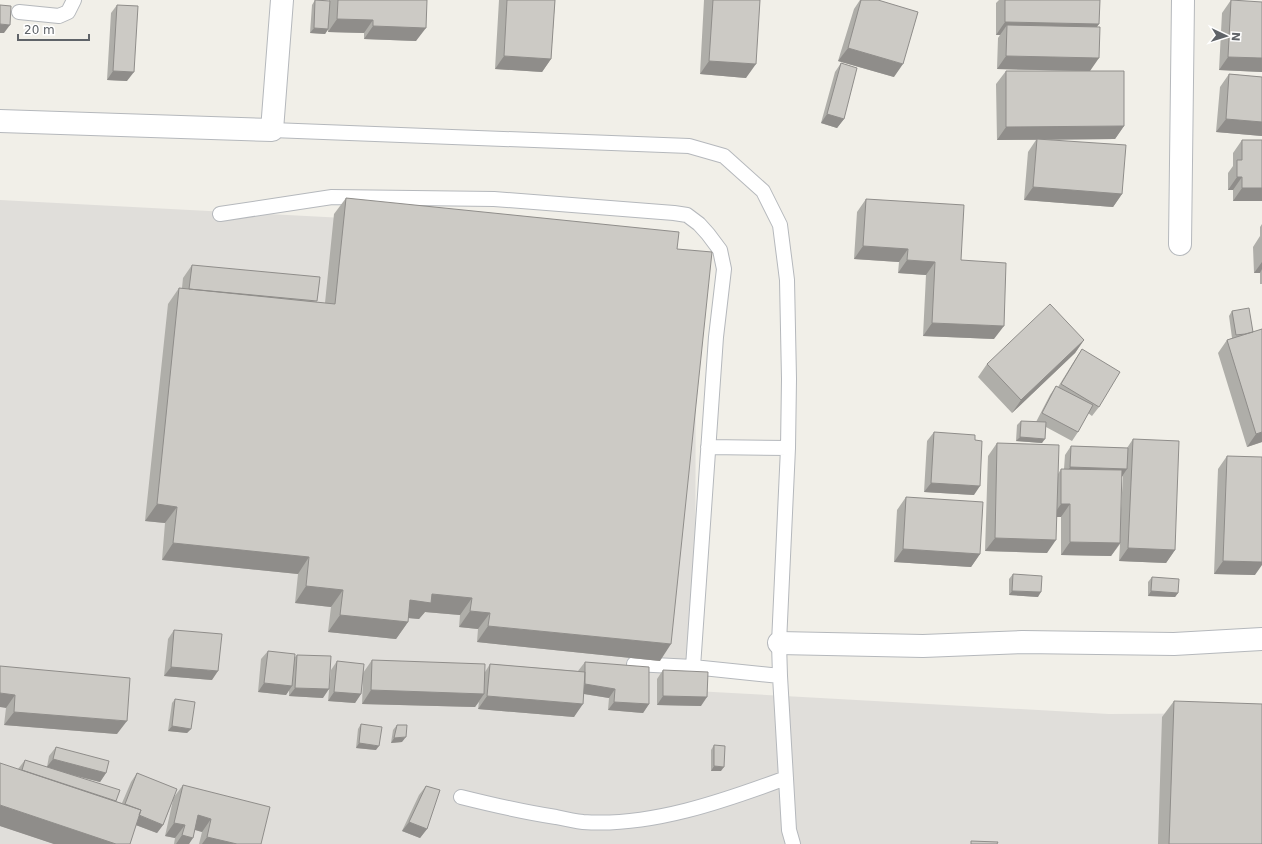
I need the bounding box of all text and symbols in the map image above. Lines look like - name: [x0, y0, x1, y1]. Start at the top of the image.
- scale bar: [18, 16, 89, 42]
- north arrow: [1206, 16, 1246, 56]
- text: 20 m: [24, 23, 55, 37]
- text: N: [1229, 32, 1242, 42]

